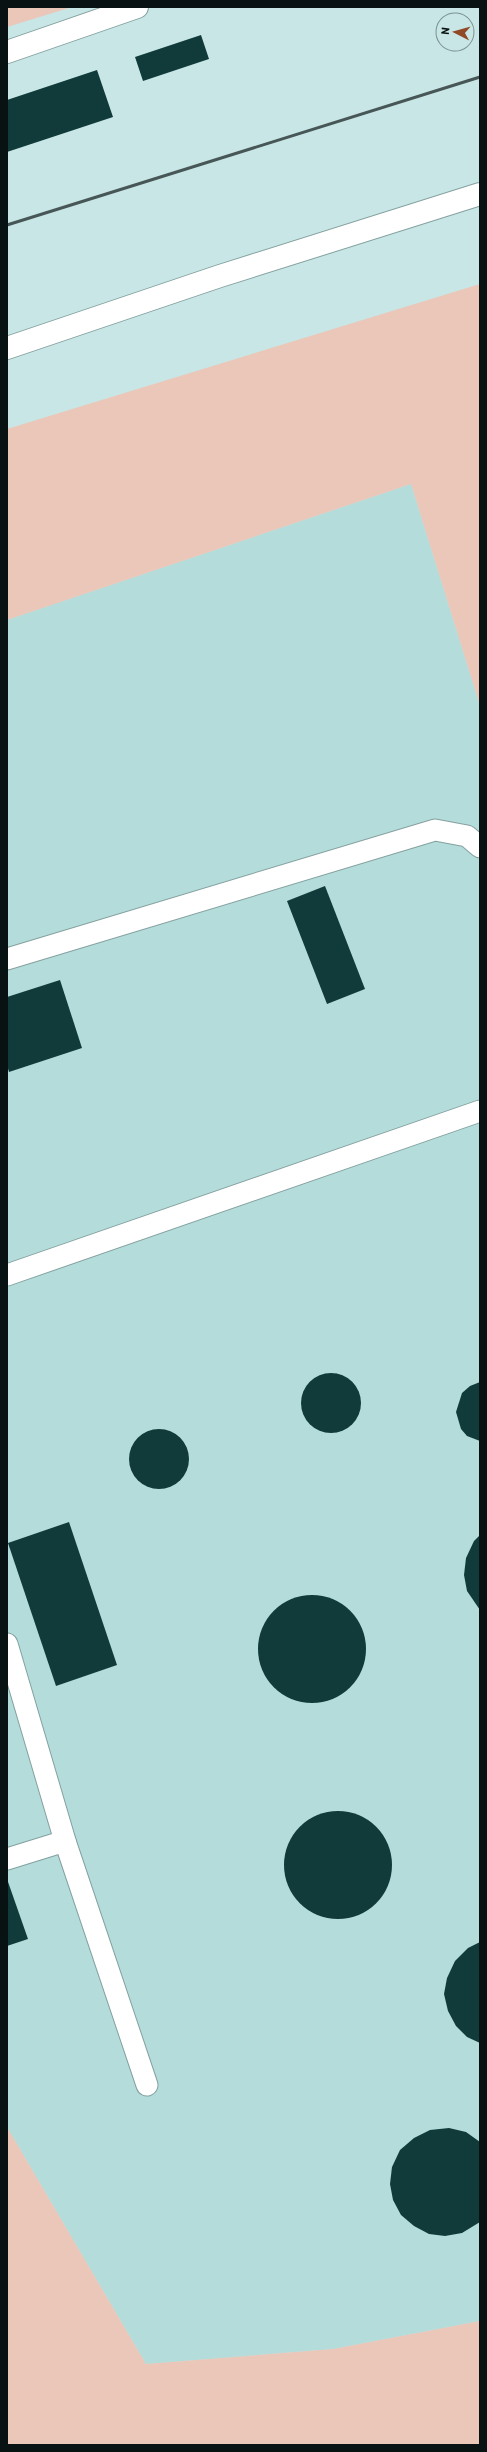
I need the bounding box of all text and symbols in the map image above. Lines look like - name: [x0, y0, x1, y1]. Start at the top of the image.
- north arrow: [435, 12, 475, 52]
- text: N: [438, 27, 451, 35]

